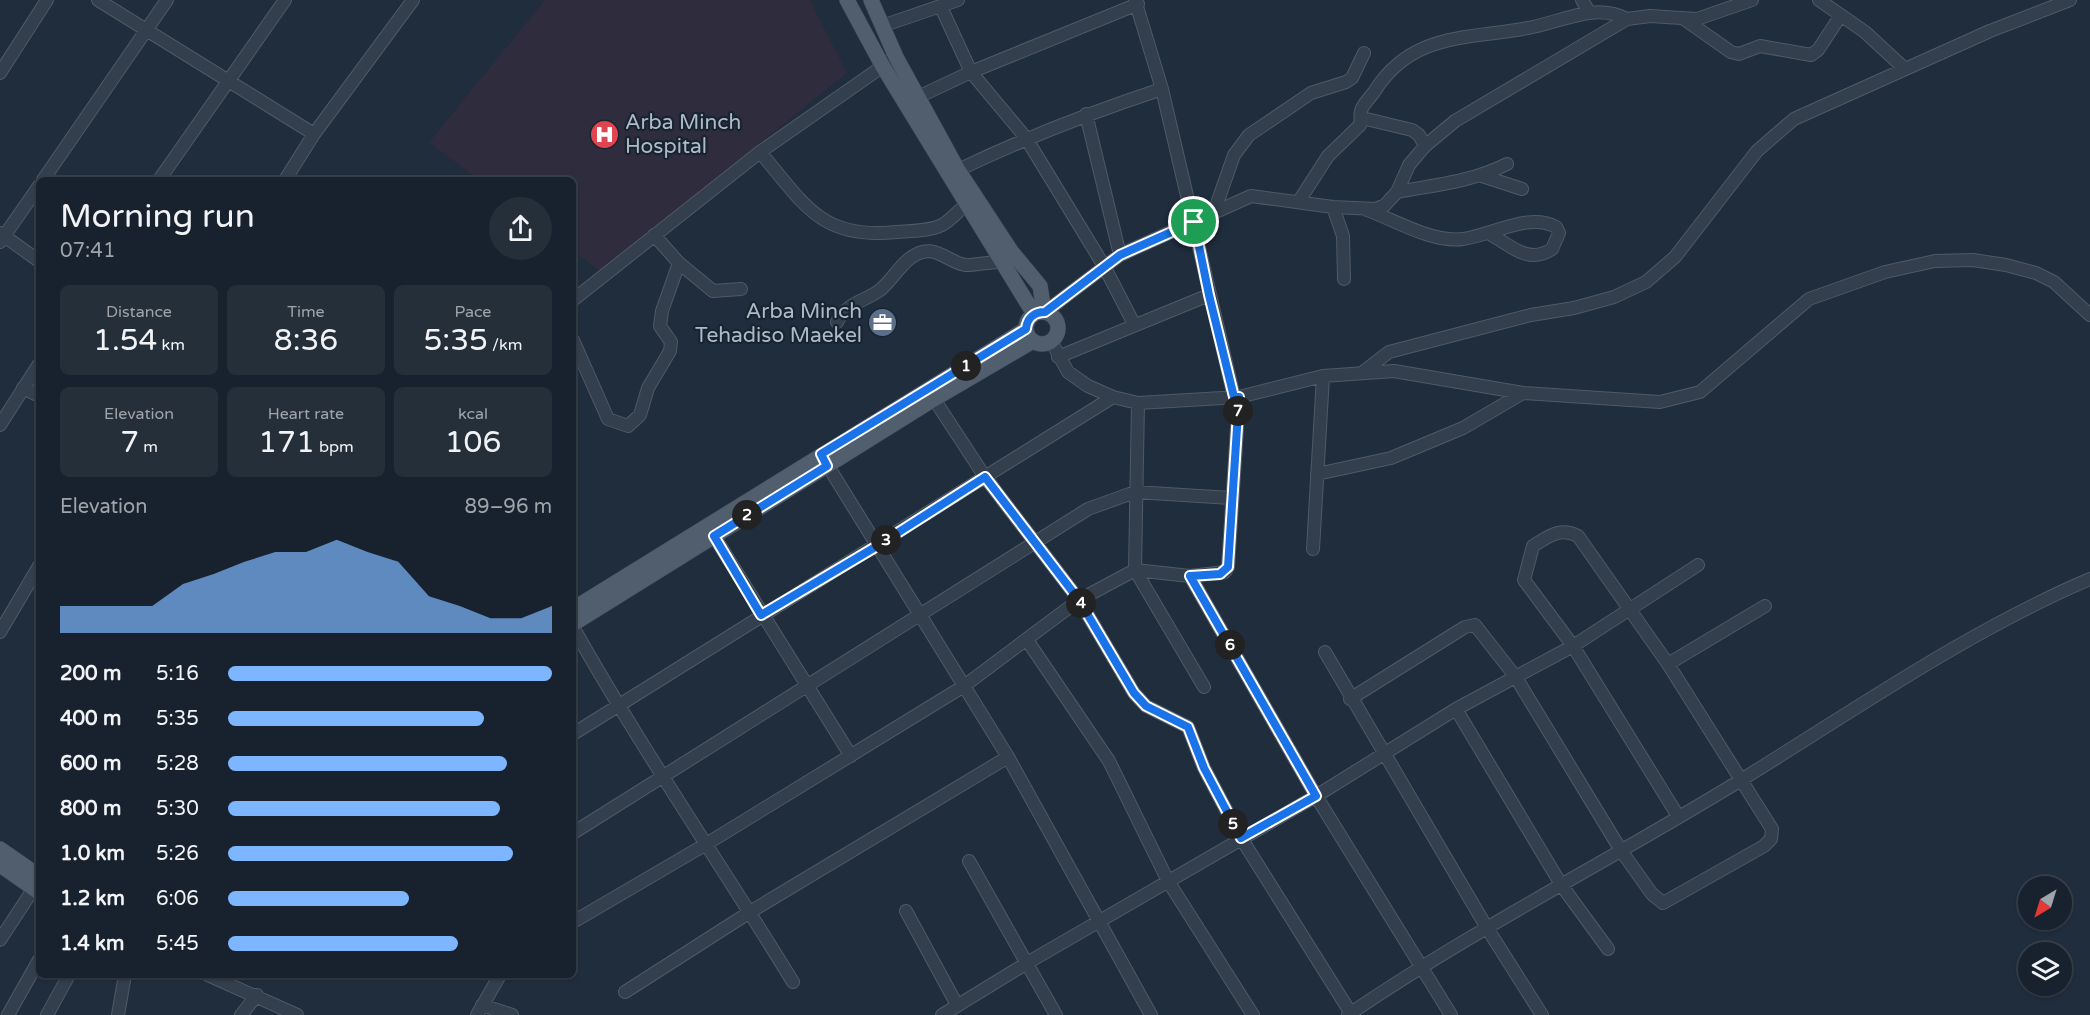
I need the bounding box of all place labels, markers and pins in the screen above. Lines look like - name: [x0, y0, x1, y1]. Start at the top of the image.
- place label: Arba Minch Hospital: [625, 110, 741, 159]
- hospital icon: Arba Minch Hospital: [588, 118, 620, 150]
- pin: [1168, 196, 1219, 247]
- place label: Arba Minch Tehadiso Maekel: [695, 299, 862, 348]
- office icon: Arba Minch Tehadiso Maekel: [867, 307, 899, 339]
- pin: 1: [951, 351, 981, 381]
- pin: 7: [1223, 396, 1253, 426]
- pin: 2: [732, 500, 762, 530]
- pin: 3: [871, 525, 901, 555]
- pin: 4: [1066, 588, 1096, 618]
- pin: 6: [1215, 630, 1245, 660]
- pin: 5: [1218, 809, 1248, 839]

